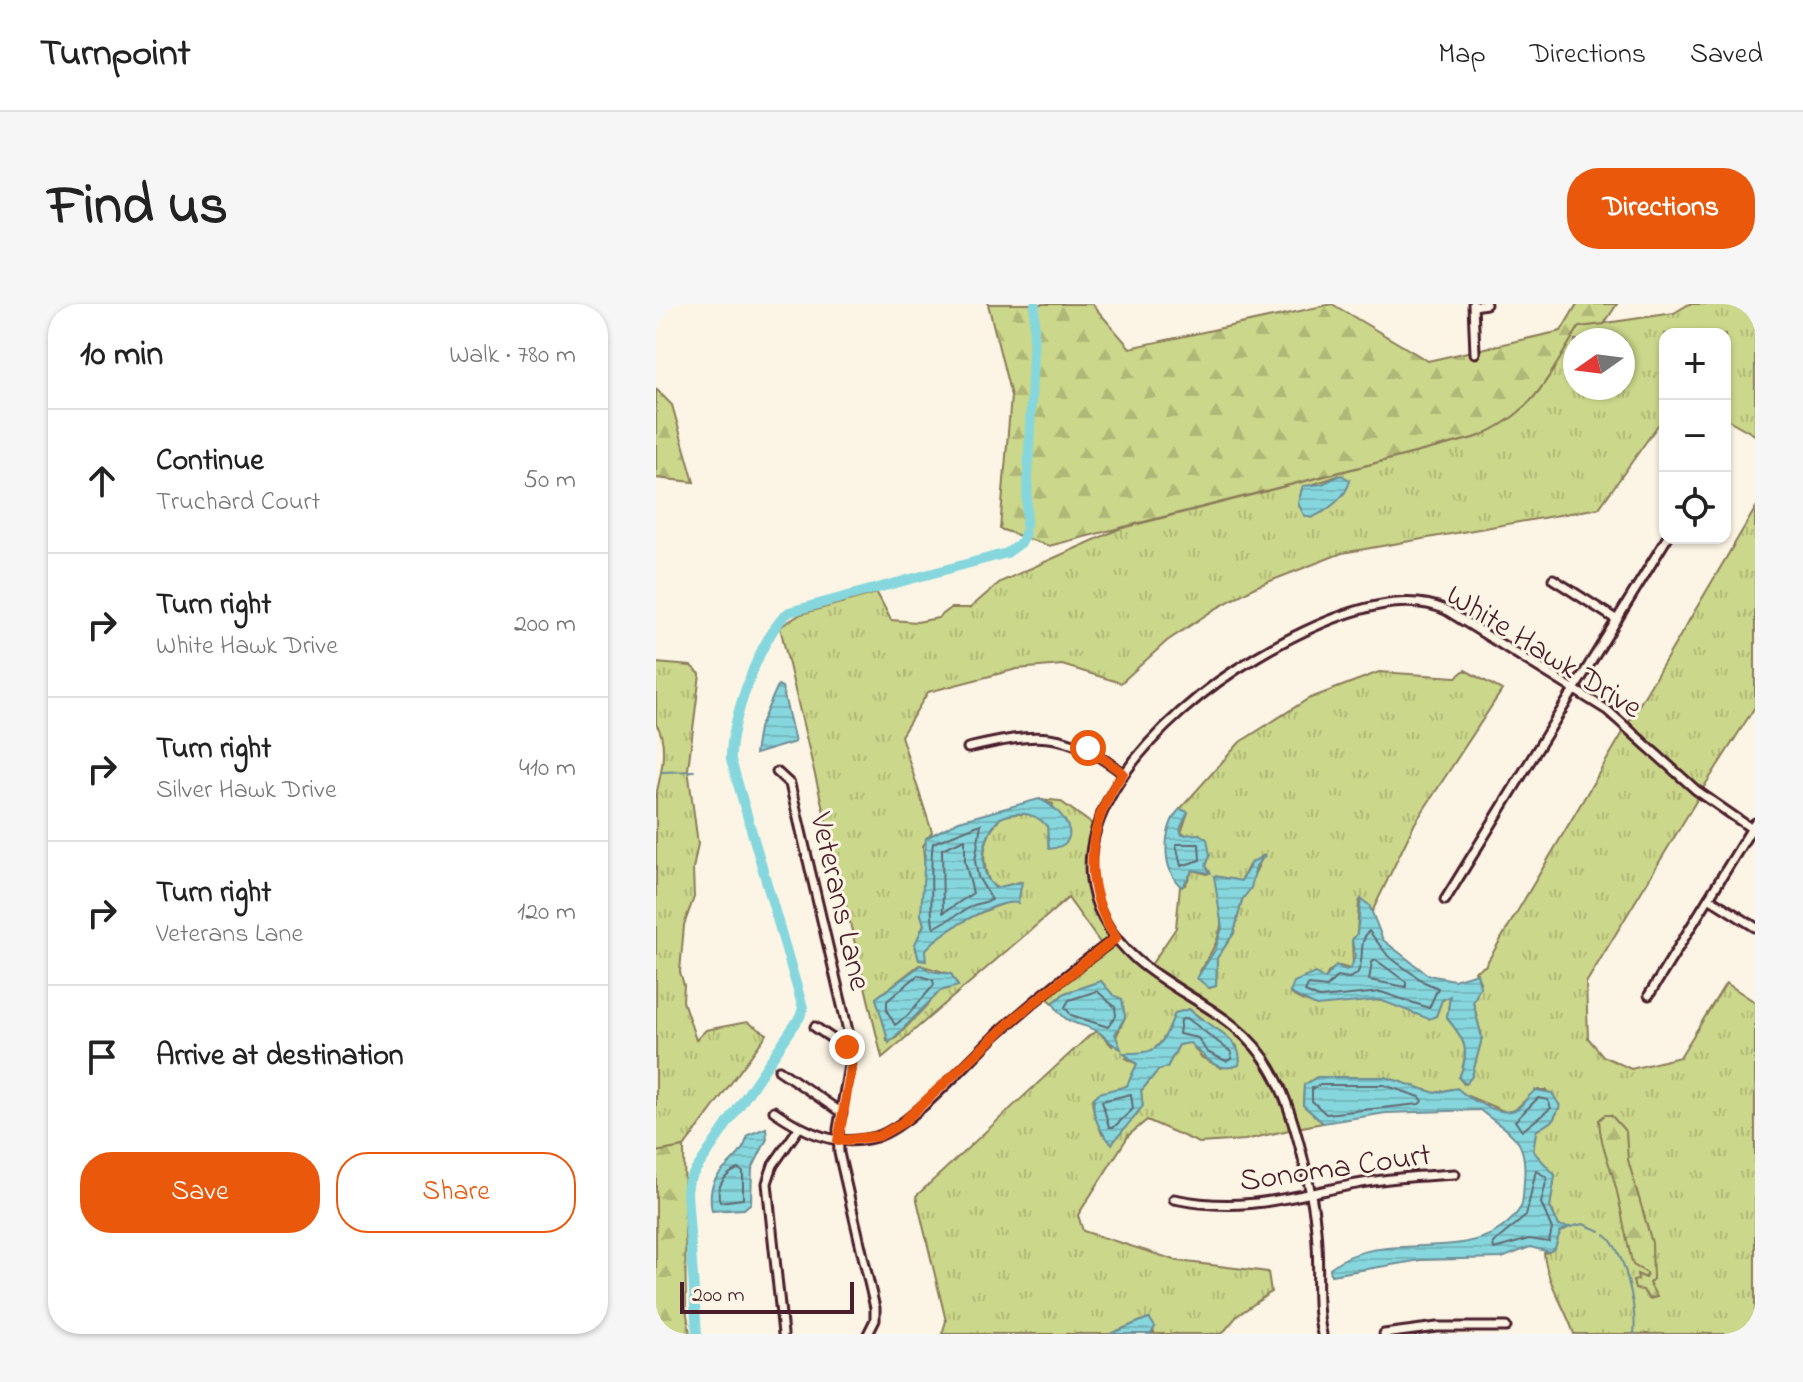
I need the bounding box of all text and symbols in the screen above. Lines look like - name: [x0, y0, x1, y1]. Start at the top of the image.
- text: Turnpoint: [40, 27, 190, 83]
- text: Map: [1438, 35, 1486, 76]
- text: Directions: [1530, 35, 1646, 76]
- text: Saved: [1690, 35, 1763, 76]
- text: Find us: [48, 168, 228, 249]
- button: Directions: [1567, 168, 1755, 249]
- north arrow: [1563, 328, 1635, 400]
- map controls: [1659, 328, 1731, 544]
- button: +: [1659, 328, 1731, 400]
- text: 10 min: [80, 331, 163, 381]
- text: Walk · 780 m: [449, 337, 576, 375]
- button: −: [1659, 400, 1731, 472]
- text: Continue: [156, 440, 264, 484]
- icon: ahead: [80, 459, 124, 503]
- text: 50 m: [523, 462, 576, 500]
- button: locate: [1659, 472, 1731, 544]
- text: Truchard Court: [156, 484, 320, 522]
- street label: White Hawk Drive: [1436, 574, 1651, 733]
- text: Turn right: [156, 584, 271, 628]
- icon: right: [80, 603, 124, 647]
- text: 200 m: [514, 606, 576, 644]
- text: White Hawk Drive: [156, 628, 338, 666]
- text: Turn right: [156, 728, 271, 772]
- route start: [1070, 730, 1106, 766]
- icon: right: [80, 747, 124, 791]
- text: 410 m: [519, 750, 576, 788]
- text: Silver Hawk Drive: [156, 772, 337, 810]
- street label: Veterans Lane: [795, 807, 882, 996]
- text: Turn right: [156, 872, 271, 916]
- icon: right: [80, 891, 124, 935]
- text: 120 m: [517, 894, 576, 932]
- text: Veterans Lane: [156, 916, 303, 954]
- route end: [829, 1029, 865, 1065]
- icon: arrive: [80, 1035, 124, 1079]
- text: Arrive at destination: [156, 1035, 404, 1079]
- street label: Sonoma Court: [1237, 1133, 1434, 1206]
- button: Save: [80, 1152, 320, 1233]
- button: Share: [336, 1152, 576, 1233]
- scale bar: [680, 1278, 854, 1314]
- text: 200 m: [692, 1280, 745, 1312]

